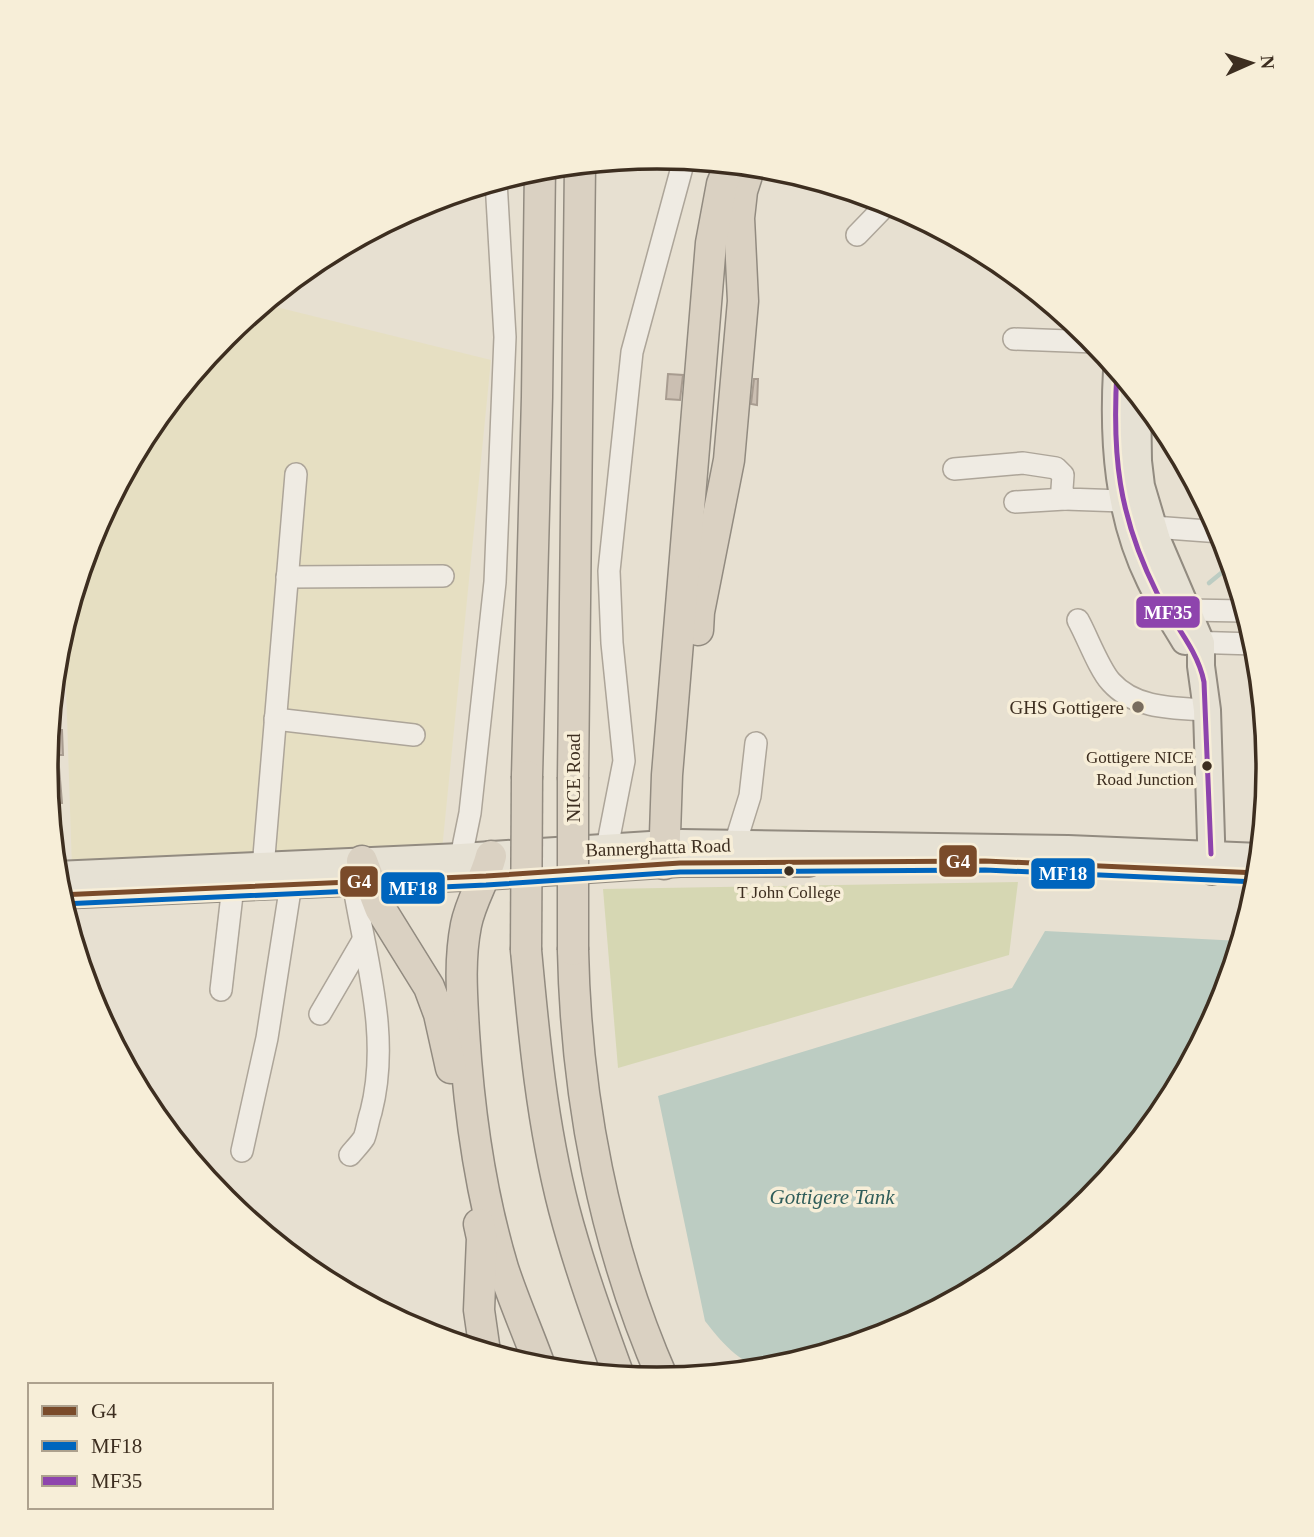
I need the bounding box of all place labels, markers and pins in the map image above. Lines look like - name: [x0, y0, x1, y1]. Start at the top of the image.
- place label: GHS Gottigere: [1009, 697, 1124, 718]
- marker: GHS Gottigere: [1130, 699, 1146, 715]
- place label: Gottigere NICE Road Junction: [1086, 748, 1194, 789]
- marker: Gottigere NICE Road Junction: [1200, 759, 1214, 773]
- marker: T John College: [782, 864, 796, 878]
- place label: T John College: [737, 883, 841, 902]

